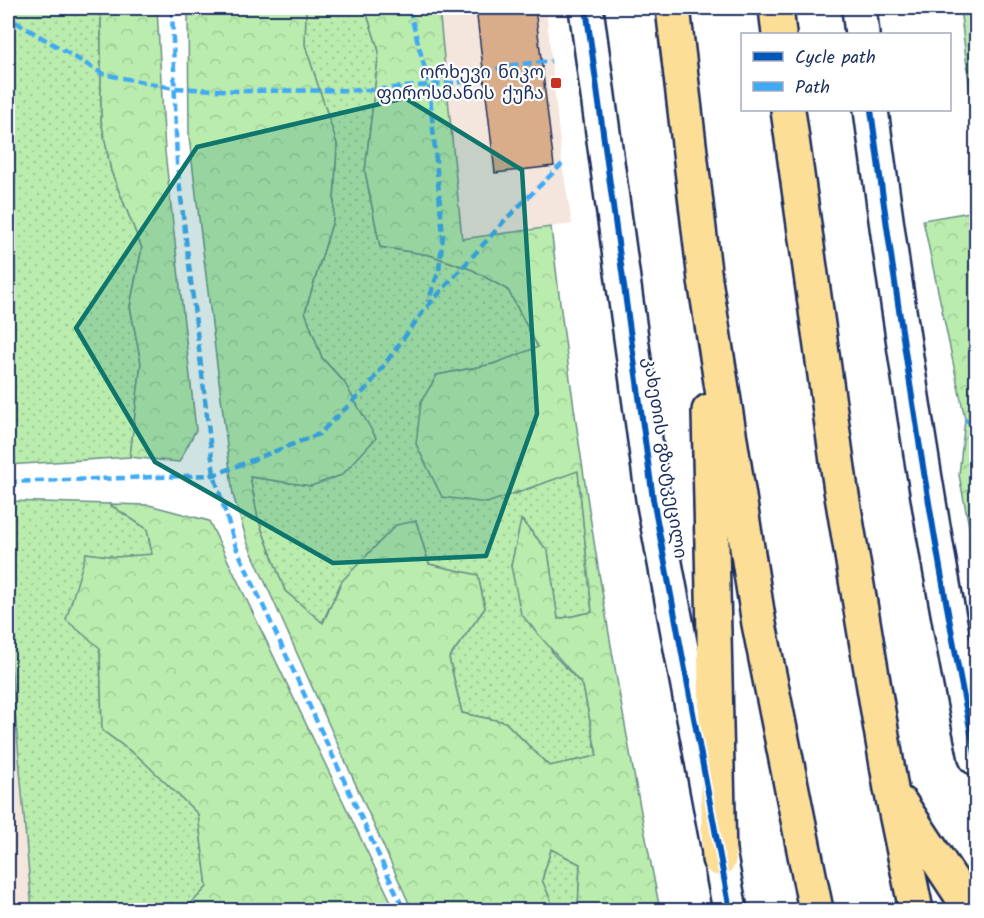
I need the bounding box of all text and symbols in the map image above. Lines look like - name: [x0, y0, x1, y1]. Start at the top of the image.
- legend: [741, 33, 951, 111]
- text: Cycle path: [795, 44, 876, 73]
- place label: ორხევი ნიკო ფიროსმანის ქუჩა: [376, 59, 544, 109]
- text: Path: [795, 74, 830, 103]
- marker: ორხევი ნიკო ფიროსმანის ქუჩა: [549, 76, 563, 90]
- street label: კახეთის გზატკეცილი: [634, 355, 694, 561]

